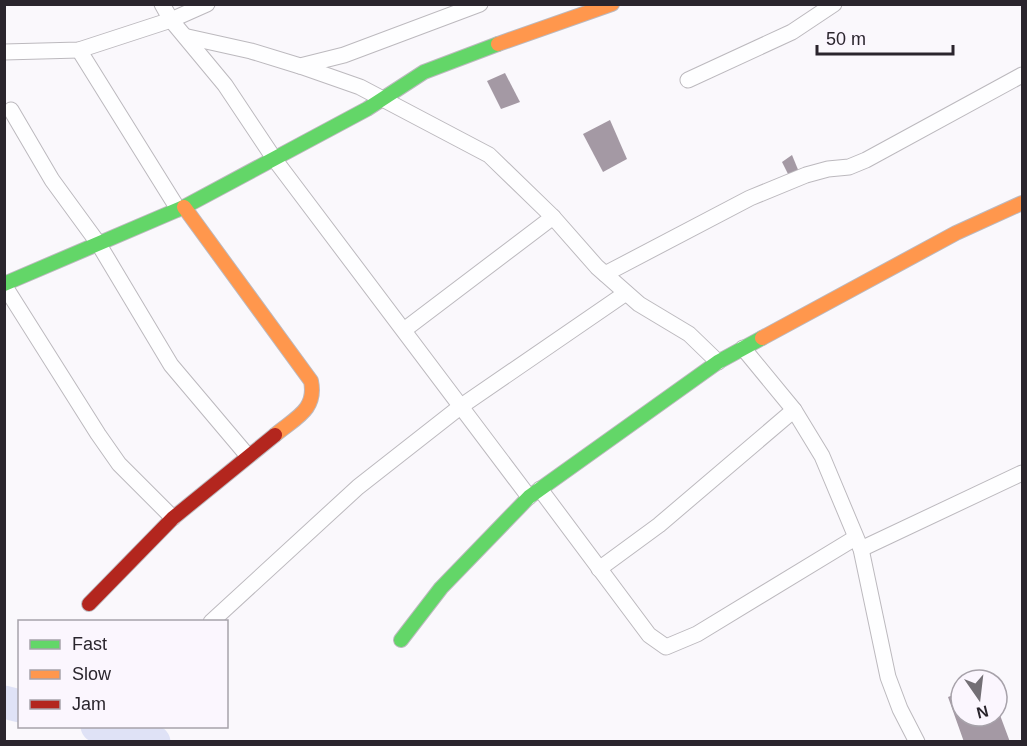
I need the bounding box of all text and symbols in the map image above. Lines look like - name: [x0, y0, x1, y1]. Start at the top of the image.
- scale bar: [817, 18, 954, 56]
- text: 50 m: [826, 29, 866, 49]
- legend: [18, 620, 228, 728]
- text: Fast: [72, 634, 107, 654]
- text: Slow: [72, 664, 112, 684]
- north arrow: [949, 668, 1009, 728]
- text: Jam: [72, 694, 106, 714]
- text: N: [975, 702, 990, 722]

